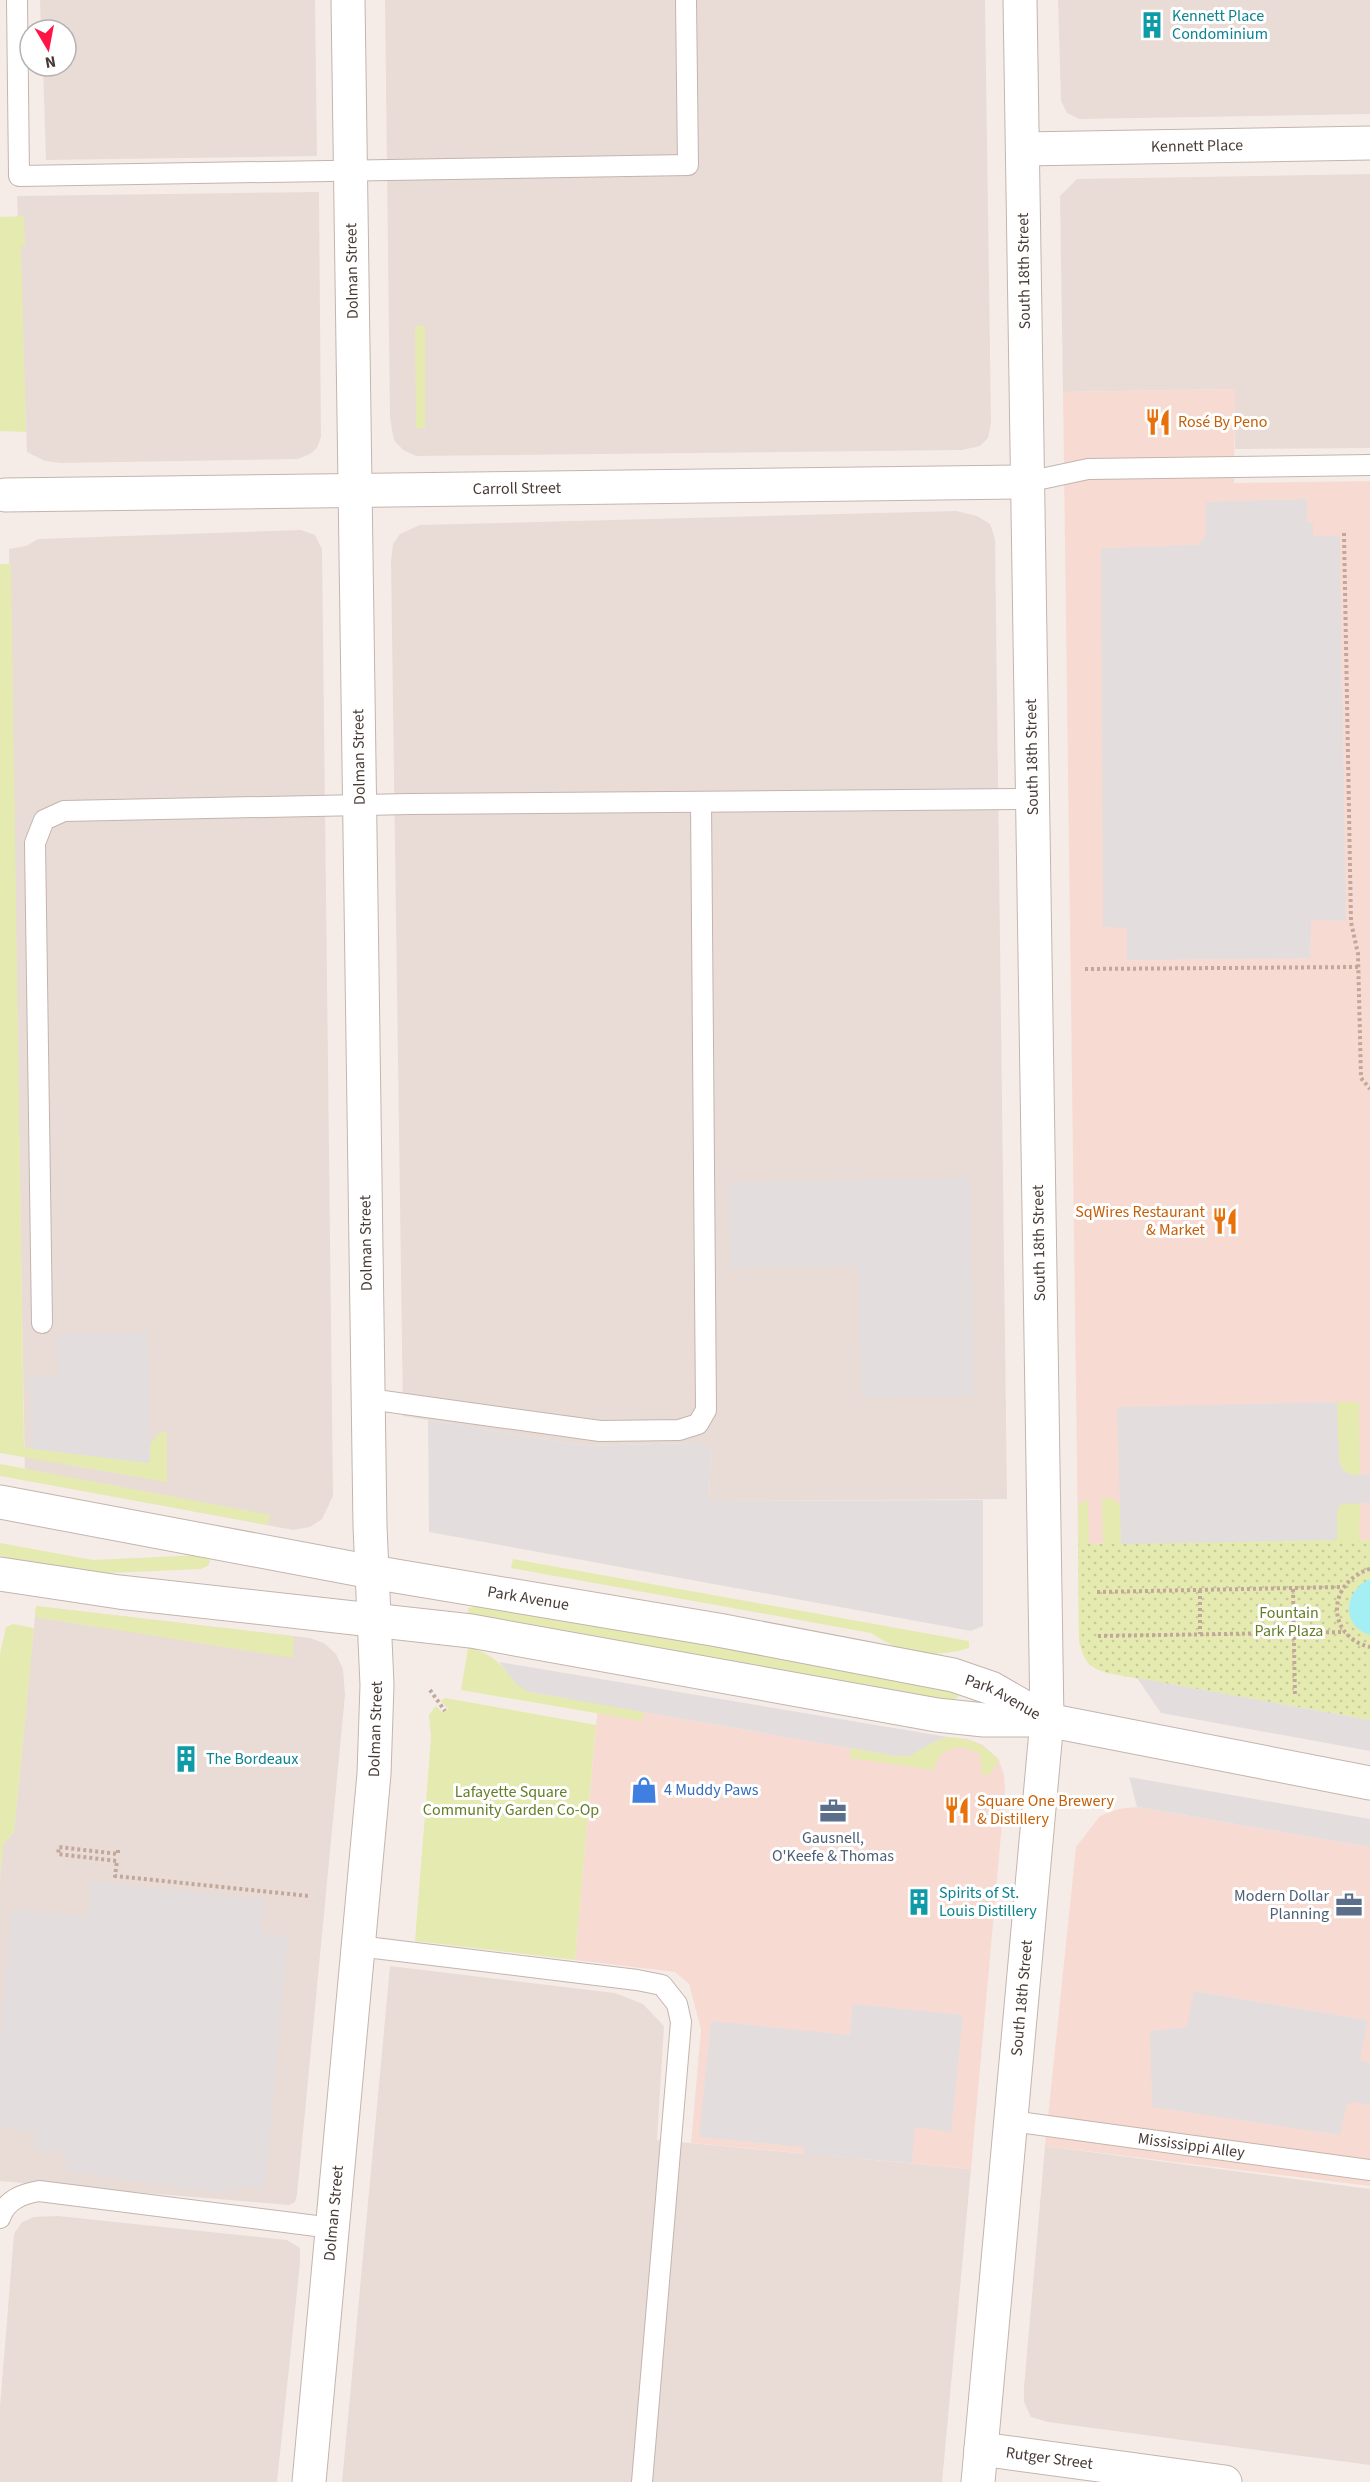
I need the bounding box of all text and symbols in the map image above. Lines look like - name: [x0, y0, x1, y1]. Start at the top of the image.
- place label: Kennett Place Condominium: [1172, 5, 1268, 45]
- building icon: Kennett Place Condominium: [1137, 10, 1167, 40]
- north arrow: [18, 18, 78, 78]
- text: N: [43, 50, 58, 74]
- street label: Kennett Place: [1151, 134, 1243, 158]
- street label: South 18th Street: [1012, 212, 1036, 329]
- street label: Dolman Street: [340, 222, 364, 319]
- restaurant icon: Rosé By Peno: [1143, 407, 1173, 437]
- place label: Rosé By Peno: [1178, 411, 1267, 433]
- street label: Carroll Street: [473, 477, 562, 500]
- street label: South 18th Street: [1020, 698, 1044, 815]
- street label: Dolman Street: [347, 708, 371, 805]
- street label: South 18th Street: [1027, 1184, 1051, 1301]
- street label: Dolman Street: [354, 1194, 378, 1291]
- place label: SqWires Restaurant & Market: [1075, 1201, 1206, 1241]
- restaurant icon: SqWires Restaurant & Market: [1210, 1206, 1240, 1236]
- street label: Park Avenue: [486, 1581, 571, 1616]
- park label: Fountain Park Plaza: [1255, 1602, 1323, 1642]
- street label: Park Avenue: [962, 1669, 1045, 1725]
- street label: Dolman Street: [363, 1680, 388, 1777]
- building icon: The Bordeaux: [171, 1744, 201, 1774]
- place label: The Bordeaux: [206, 1748, 298, 1770]
- shop icon: 4 Muddy Paws: [629, 1775, 659, 1805]
- place label: 4 Muddy Paws: [664, 1779, 759, 1801]
- park label: Lafayette Square Community Garden Co-Op: [423, 1781, 599, 1821]
- place label: Square One Brewery & Distillery: [977, 1790, 1114, 1830]
- restaurant icon: Square One Brewery & Distillery: [942, 1795, 972, 1825]
- office icon: Gausnell, O'Keefe & Thomas: [818, 1796, 848, 1826]
- place label: Gausnell, O'Keefe & Thomas: [772, 1827, 894, 1867]
- place label: Spirits of St. Louis Distillery: [939, 1882, 1037, 1922]
- place label: Modern Dollar Planning: [1234, 1885, 1329, 1925]
- building icon: Spirits of St. Louis Distillery: [904, 1887, 934, 1917]
- office icon: Modern Dollar Planning: [1334, 1890, 1364, 1920]
- street label: South 18th Street: [1006, 1938, 1038, 2057]
- street label: Mississippi Alley: [1137, 2127, 1247, 2164]
- street label: Dolman Street: [318, 2164, 349, 2262]
- street label: Rutger Street: [1004, 2441, 1095, 2475]

